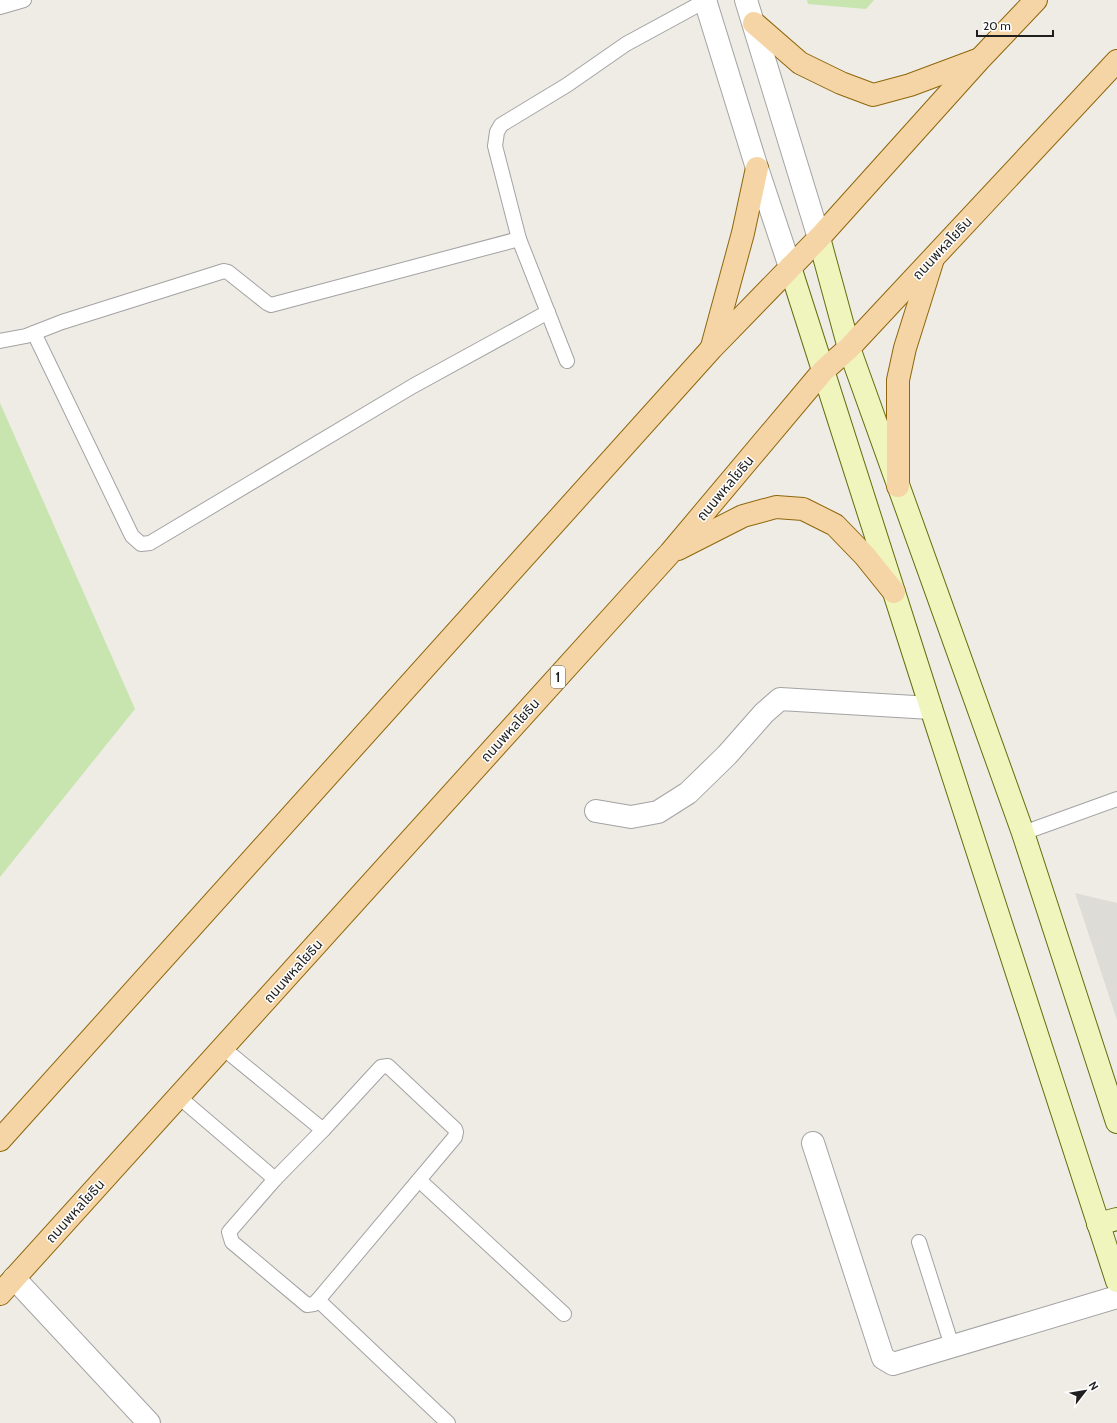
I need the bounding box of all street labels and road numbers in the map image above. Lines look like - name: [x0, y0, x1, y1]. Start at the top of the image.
- street label: ถนนพหลโยธิน: [908, 213, 976, 283]
- street label: ถนนพหลโยธิน: [692, 452, 758, 524]
- road number: 1: [551, 666, 565, 688]
- street label: ถนนพหลโยธิน: [477, 694, 543, 766]
- street label: ถนนพหลโยธิน: [260, 935, 326, 1007]
- street label: ถนนพหลโยธิน: [42, 1175, 108, 1247]

